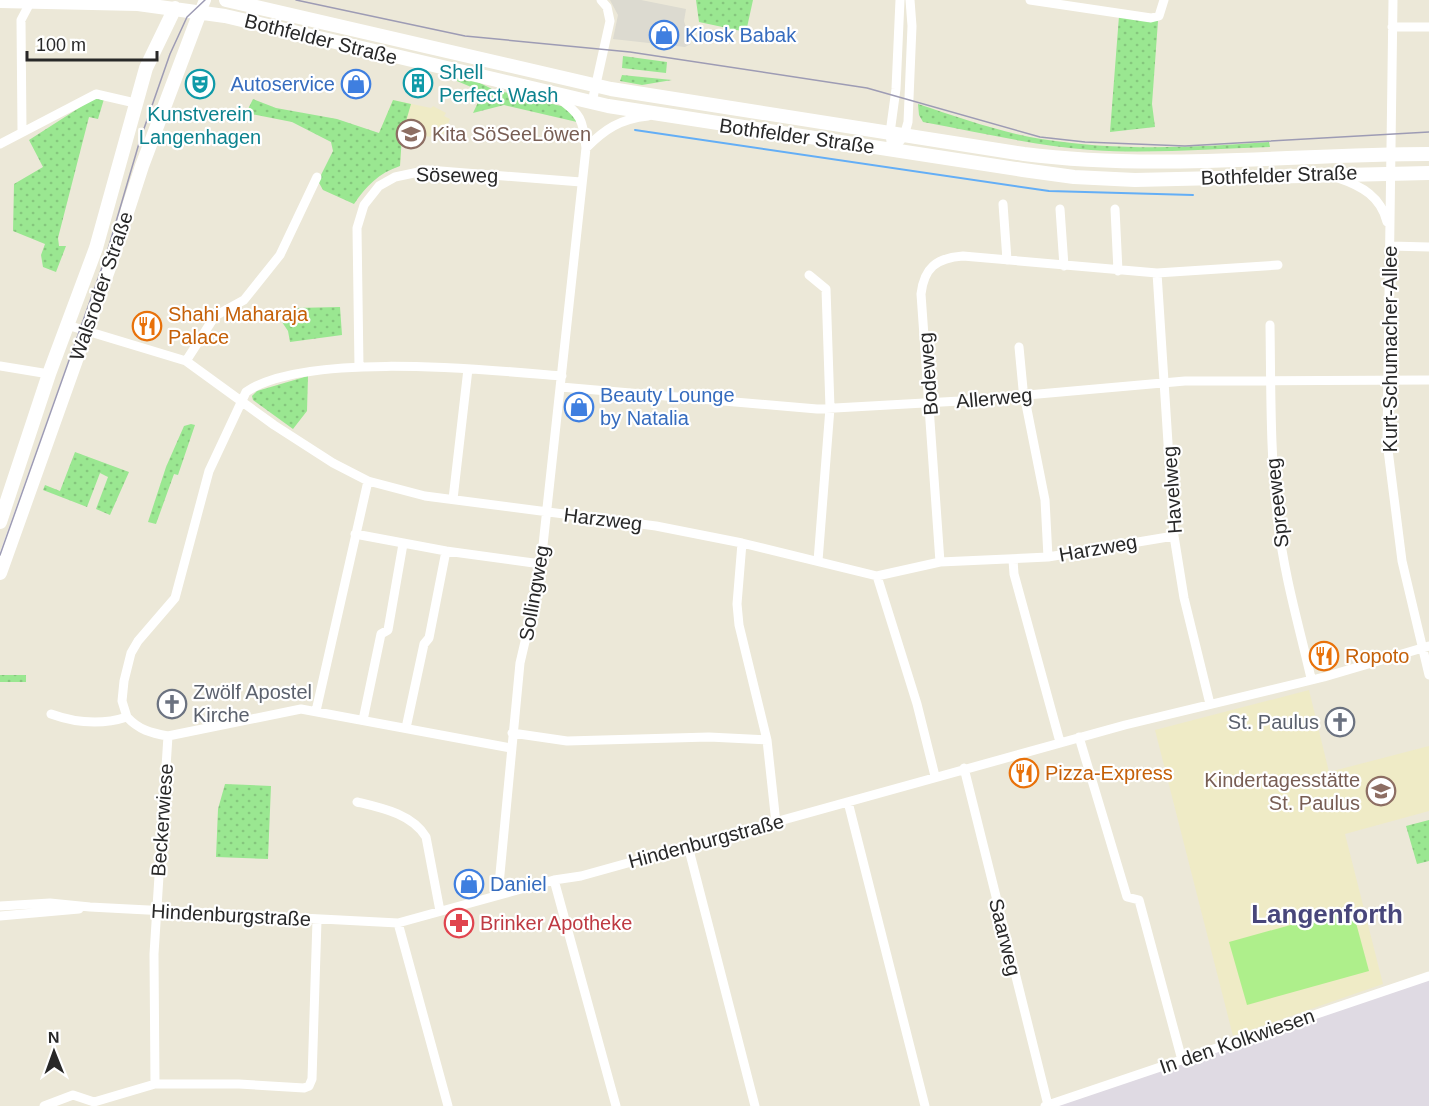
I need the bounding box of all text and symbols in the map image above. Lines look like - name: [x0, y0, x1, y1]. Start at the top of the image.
- street label: Bothfelder Straße: [242, 9, 400, 69]
- shop icon: Kiosk Babak: [648, 19, 680, 51]
- scale bar: [27, 24, 158, 62]
- place label: Kiosk Babak: [685, 24, 797, 46]
- text: 100 m: [36, 35, 86, 55]
- place label: Shell Perfect Wash: [439, 61, 558, 106]
- building icon: Shell Perfect Wash: [402, 67, 434, 99]
- theatre icon: Kunstverein Langenhagen: [184, 68, 216, 100]
- shop icon: Autoservice: [340, 68, 372, 100]
- place label: Autoservice: [231, 73, 335, 95]
- place label: Kunstverein Langenhagen: [139, 103, 261, 148]
- street label: Bothfelder Straße: [718, 114, 876, 158]
- school or university icon: Kita SöSeeLöwen: [395, 118, 427, 150]
- place label: Kita SöSeeLöwen: [432, 123, 591, 145]
- street label: Bothfelder Straße: [1200, 161, 1358, 189]
- street label: Söseweg: [416, 163, 498, 187]
- street label: Walsroder Straße: [65, 209, 137, 363]
- street label: Kurt-Schumacher-Allee: [1379, 246, 1401, 452]
- place label: Shahi Maharaja Palace: [168, 303, 309, 348]
- restaurant icon: Shahi Maharaja Palace: [131, 310, 163, 342]
- street label: Bodeweg: [914, 332, 942, 416]
- place label: Beauty Lounge by Natalia: [600, 384, 735, 429]
- street label: Allerweg: [955, 384, 1033, 412]
- shop icon: Beauty Lounge by Natalia: [563, 391, 595, 423]
- street label: Havelweg: [1158, 445, 1186, 535]
- street label: Spreeweg: [1261, 457, 1293, 549]
- street label: Harzweg: [562, 503, 644, 535]
- street label: Harzweg: [1057, 530, 1139, 566]
- street label: Sollingweg: [515, 543, 553, 643]
- restaurant icon: Ropoto: [1308, 640, 1340, 672]
- place label: Ropoto: [1345, 645, 1410, 667]
- place label: Zwölf Apostel Kirche: [193, 681, 312, 726]
- church icon: Zwölf Apostel Kirche: [156, 688, 188, 720]
- church icon: St. Paulus: [1324, 706, 1356, 738]
- place label: St. Paulus: [1228, 711, 1319, 733]
- restaurant icon: Pizza-Express: [1008, 757, 1040, 789]
- place label: Pizza-Express: [1045, 762, 1173, 784]
- street label: Beckerwiese: [147, 763, 177, 877]
- place label: Kindertagesstätte St. Paulus: [1204, 769, 1360, 814]
- school or university icon: Kindertagesstätte St. Paulus: [1365, 775, 1397, 807]
- street label: Hindenburgstraße: [626, 810, 786, 872]
- shop icon: Daniel: [453, 868, 485, 900]
- place label: Daniel: [490, 873, 547, 895]
- street label: Saarweg: [985, 896, 1025, 978]
- district label: Langenforth: [1251, 899, 1403, 929]
- street label: Hindenburgstraße: [150, 900, 312, 930]
- pharmacy icon: Brinker Apotheke: [443, 907, 475, 939]
- place label: Brinker Apotheke: [480, 912, 632, 934]
- street label: In den Kolkwiesen: [1157, 1004, 1317, 1078]
- north arrow: [24, 1022, 84, 1082]
- text: N: [48, 1029, 60, 1046]

